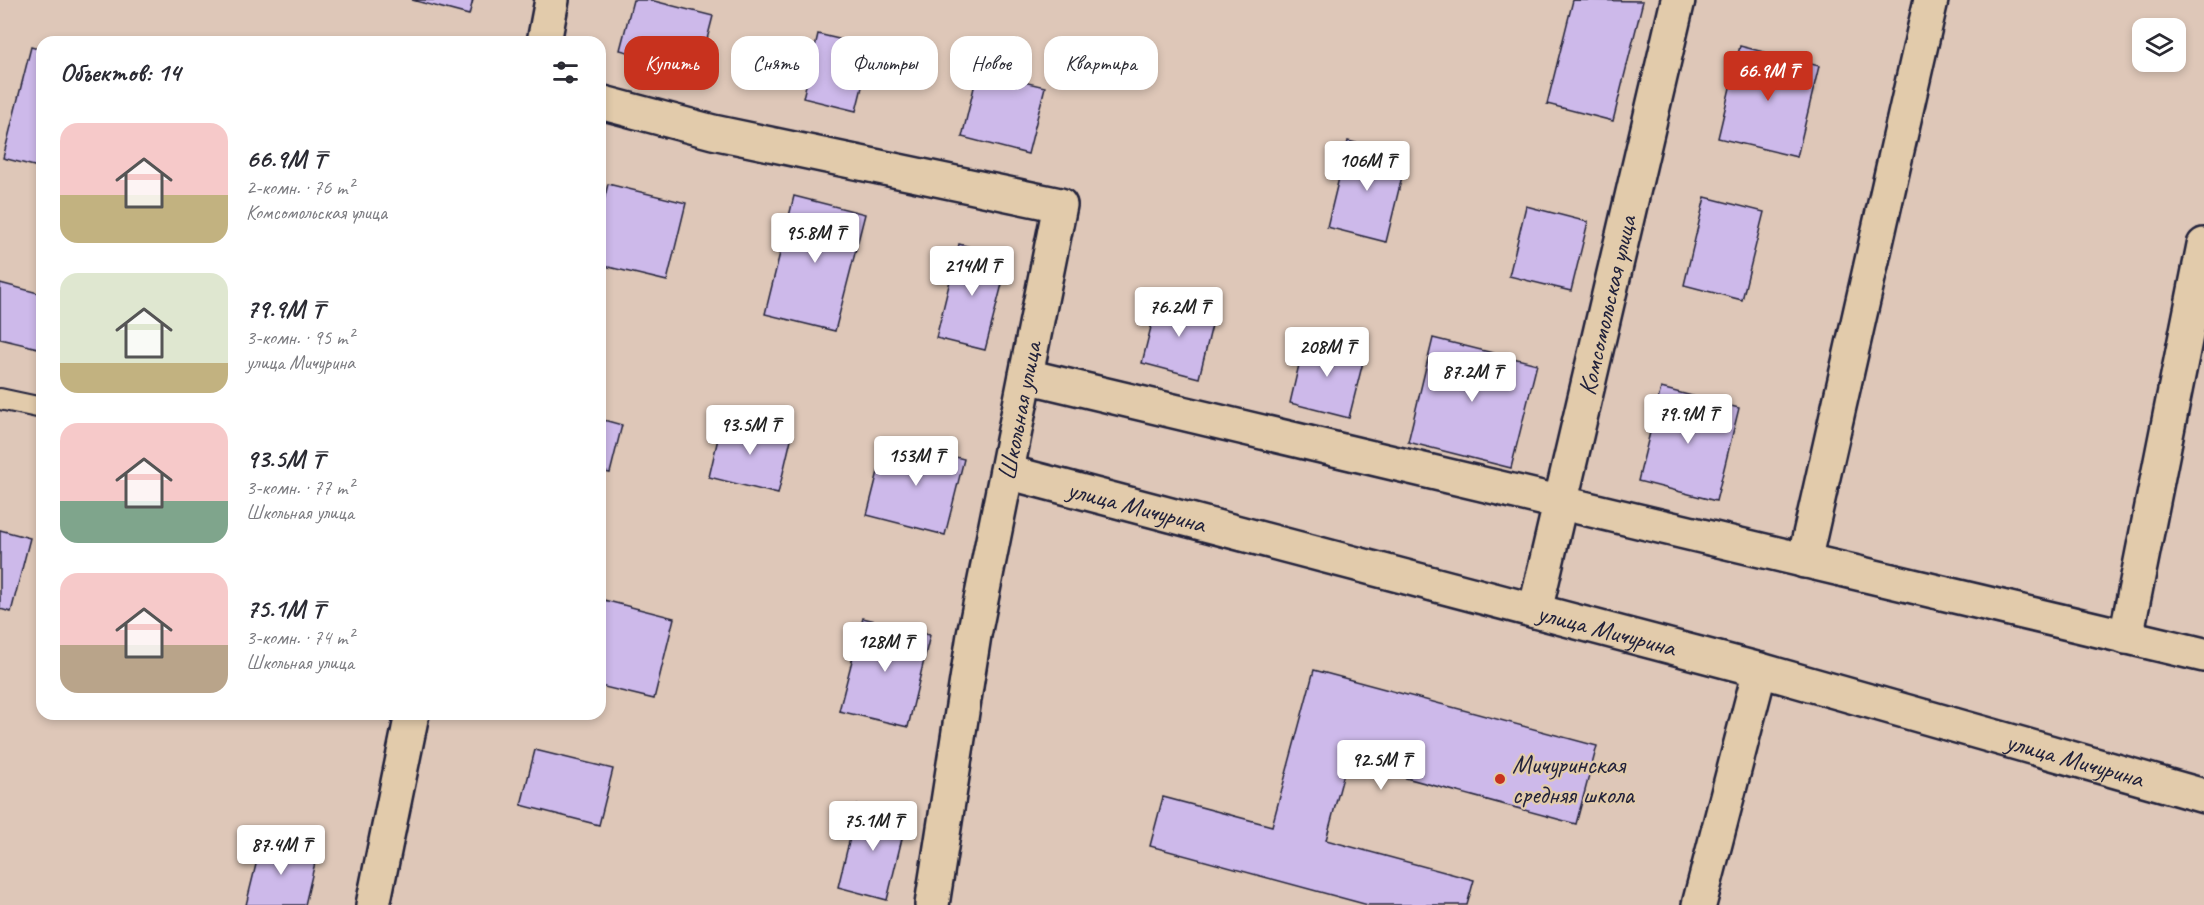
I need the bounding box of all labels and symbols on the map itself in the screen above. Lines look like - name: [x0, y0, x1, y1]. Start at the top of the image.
- pin: 66.9M ₸: [1713, 51, 1823, 102]
- pin: 106M ₸: [1318, 141, 1416, 192]
- street label: Комсомольская улица: [1570, 211, 1644, 398]
- pin: 95.8M ₸: [760, 213, 870, 264]
- pin: 214M ₸: [923, 246, 1021, 297]
- pin: 76.2M ₸: [1124, 287, 1234, 338]
- pin: 208M ₸: [1278, 327, 1376, 378]
- street label: Школьная улица: [990, 337, 1050, 483]
- pin: 87.2M ₸: [1417, 352, 1527, 403]
- pin: 79.9M ₸: [1633, 394, 1743, 445]
- pin: 93.5M ₸: [695, 405, 805, 456]
- pin: 153M ₸: [867, 436, 965, 487]
- street label: улица Мичурина: [1062, 472, 1211, 541]
- street label: улица Мичурина: [1532, 596, 1681, 665]
- pin: 128M ₸: [836, 622, 934, 673]
- street label: улица Мичурина: [2000, 724, 2149, 795]
- pin: 92.5M ₸: [1326, 740, 1436, 791]
- place label: Мичуринская средняя школа: [1512, 748, 1635, 811]
- marker: Мичуринская средняя школа: [1493, 772, 1507, 786]
- pin: 75.1M ₸: [818, 801, 928, 852]
- pin: 87.4M ₸: [226, 825, 336, 876]

